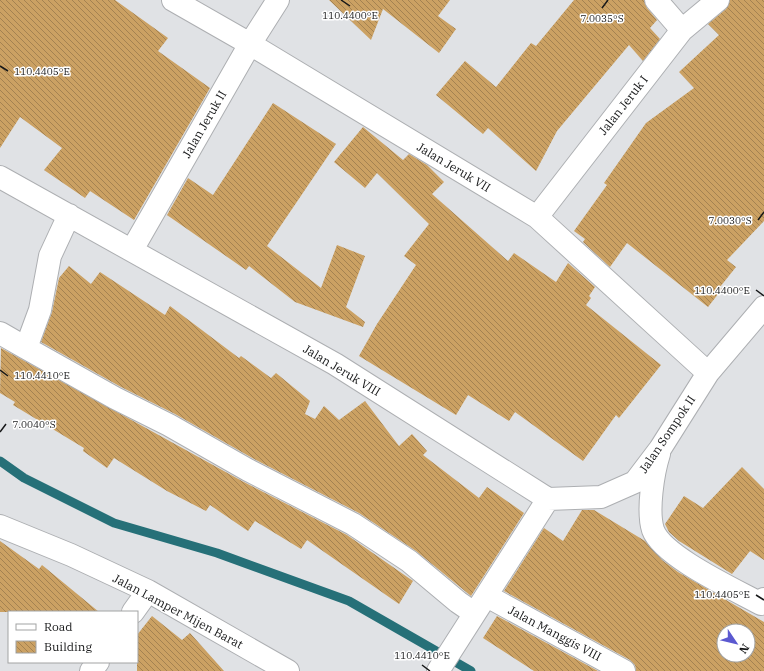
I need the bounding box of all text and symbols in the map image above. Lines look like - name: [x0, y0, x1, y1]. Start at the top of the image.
- text: 110.4400°E: [322, 9, 378, 22]
- text: 7.0035°S: [580, 12, 624, 25]
- text: 110.4405°E: [14, 65, 70, 78]
- street label: Jalan Jeruk I: [595, 72, 651, 138]
- street label: Jalan Jeruk II: [179, 88, 229, 160]
- street label: Jalan Jeruk VII: [414, 139, 494, 195]
- text: 7.0030°S: [708, 214, 752, 227]
- text: 110.4400°E: [694, 284, 750, 297]
- street label: Jalan Jeruk VIII: [301, 341, 383, 399]
- text: 110.4410°E: [14, 369, 70, 382]
- street label: Jalan Sompok II: [636, 392, 698, 476]
- text: 7.0040°S: [12, 418, 56, 431]
- street label: Jalan Lamper Mijen Barat: [110, 570, 246, 652]
- text: 110.4405°E: [694, 588, 750, 601]
- street label: Jalan Manggis VIII: [506, 602, 604, 664]
- legend: [8, 611, 138, 663]
- text: Road: [44, 619, 73, 634]
- north arrow: [716, 623, 756, 663]
- text: Building: [44, 639, 92, 654]
- text: N: [736, 641, 752, 657]
- text: 110.4410°E: [394, 649, 450, 662]

